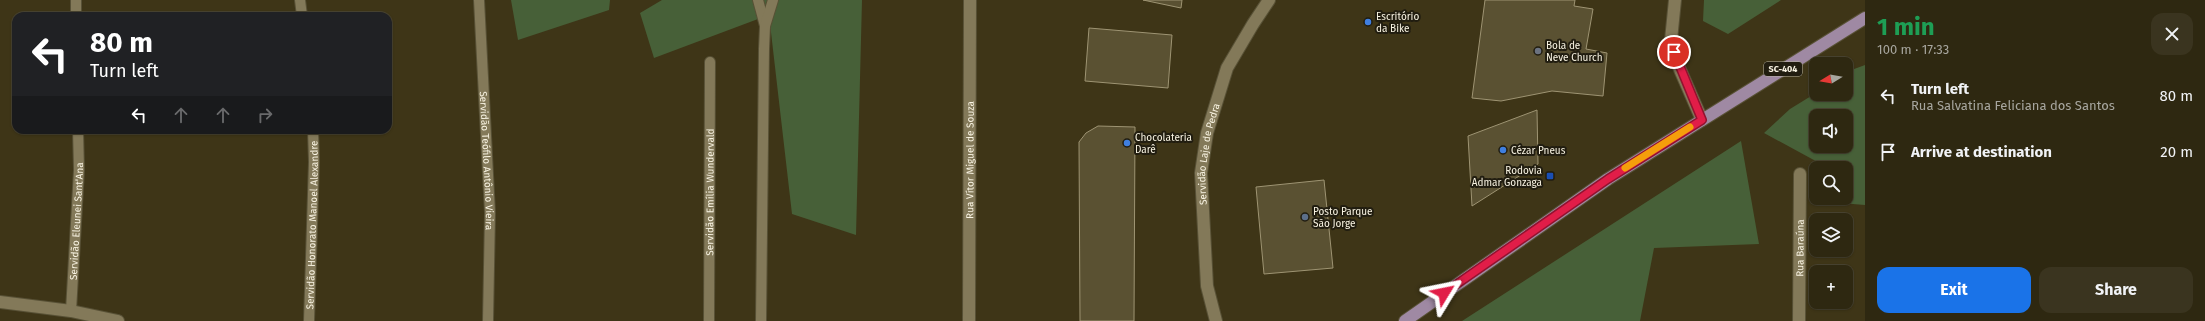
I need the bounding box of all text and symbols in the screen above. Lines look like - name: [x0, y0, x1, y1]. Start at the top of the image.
- place label: Escritório da Bike: [1376, 11, 1419, 35]
- text: 1 min: [1877, 13, 1935, 41]
- button: close: [2151, 13, 2193, 55]
- marker: Escritório da Bike: [1363, 17, 1373, 27]
- text: 80 m: [90, 26, 153, 59]
- icon: left: [24, 28, 76, 80]
- pin: [1657, 35, 1691, 69]
- place label: Bola de Neve Church: [1546, 40, 1603, 64]
- icon: arrive: [1663, 41, 1685, 63]
- text: 100 m · 17:33: [1877, 42, 1949, 57]
- marker: Bola de Neve Church: [1533, 46, 1543, 56]
- north arrow: [1809, 57, 1853, 101]
- map controls: [1809, 57, 1853, 309]
- text: Turn left: [90, 60, 159, 82]
- road number: SC-404: [1764, 62, 1802, 76]
- text: Turn left: [1911, 80, 1969, 98]
- icon: left: [1877, 85, 1899, 107]
- text: 80 m: [2160, 87, 2193, 105]
- street label: Servidão Teófilo Antônio Vieira: [477, 91, 495, 230]
- text: Rua Salvatina Feliciana dos Santos: [1911, 98, 2115, 113]
- street label: Rua Vítor Miguel de Souza: [963, 101, 977, 219]
- street label: Servidão Laje de Pedra: [1196, 102, 1223, 205]
- icon: left: [128, 104, 150, 126]
- icon: ahead: [170, 104, 192, 126]
- icon: ahead: [212, 104, 234, 126]
- icon: right: [254, 104, 276, 126]
- button: sound: [1809, 109, 1853, 153]
- street label: Servidão Emília Wundervald: [703, 128, 717, 256]
- place label: Chocolateria Darê: [1135, 132, 1192, 156]
- marker: Chocolateria Darê: [1122, 138, 1132, 148]
- street label: Servidão Honorato Manoel Alexandre: [304, 140, 321, 310]
- icon: arrive: [1877, 141, 1899, 163]
- text: Arrive at destination: [1911, 143, 2052, 161]
- text: 20 m: [2160, 143, 2193, 161]
- marker: Cézar Pneus: [1498, 145, 1508, 155]
- place label: Cézar Pneus: [1511, 145, 1566, 157]
- button: search: [1809, 161, 1853, 205]
- street label: Servidão Eleunei Sant'Ana: [68, 162, 86, 280]
- place label: Rodovia Admar Gonzaga: [1472, 165, 1542, 189]
- marker: Rodovia Admar Gonzaga: [1545, 171, 1555, 181]
- place label: Posto Parque São Jorge: [1313, 206, 1372, 230]
- marker: Posto Parque São Jorge: [1300, 212, 1310, 222]
- button: layers: [1809, 213, 1853, 257]
- street label: Rua Baraúna: [1794, 219, 1807, 277]
- button: +: [1809, 265, 1853, 309]
- button: Exit: [1877, 267, 2031, 313]
- button: Share: [2039, 267, 2193, 313]
- position arrow: [1423, 272, 1465, 314]

